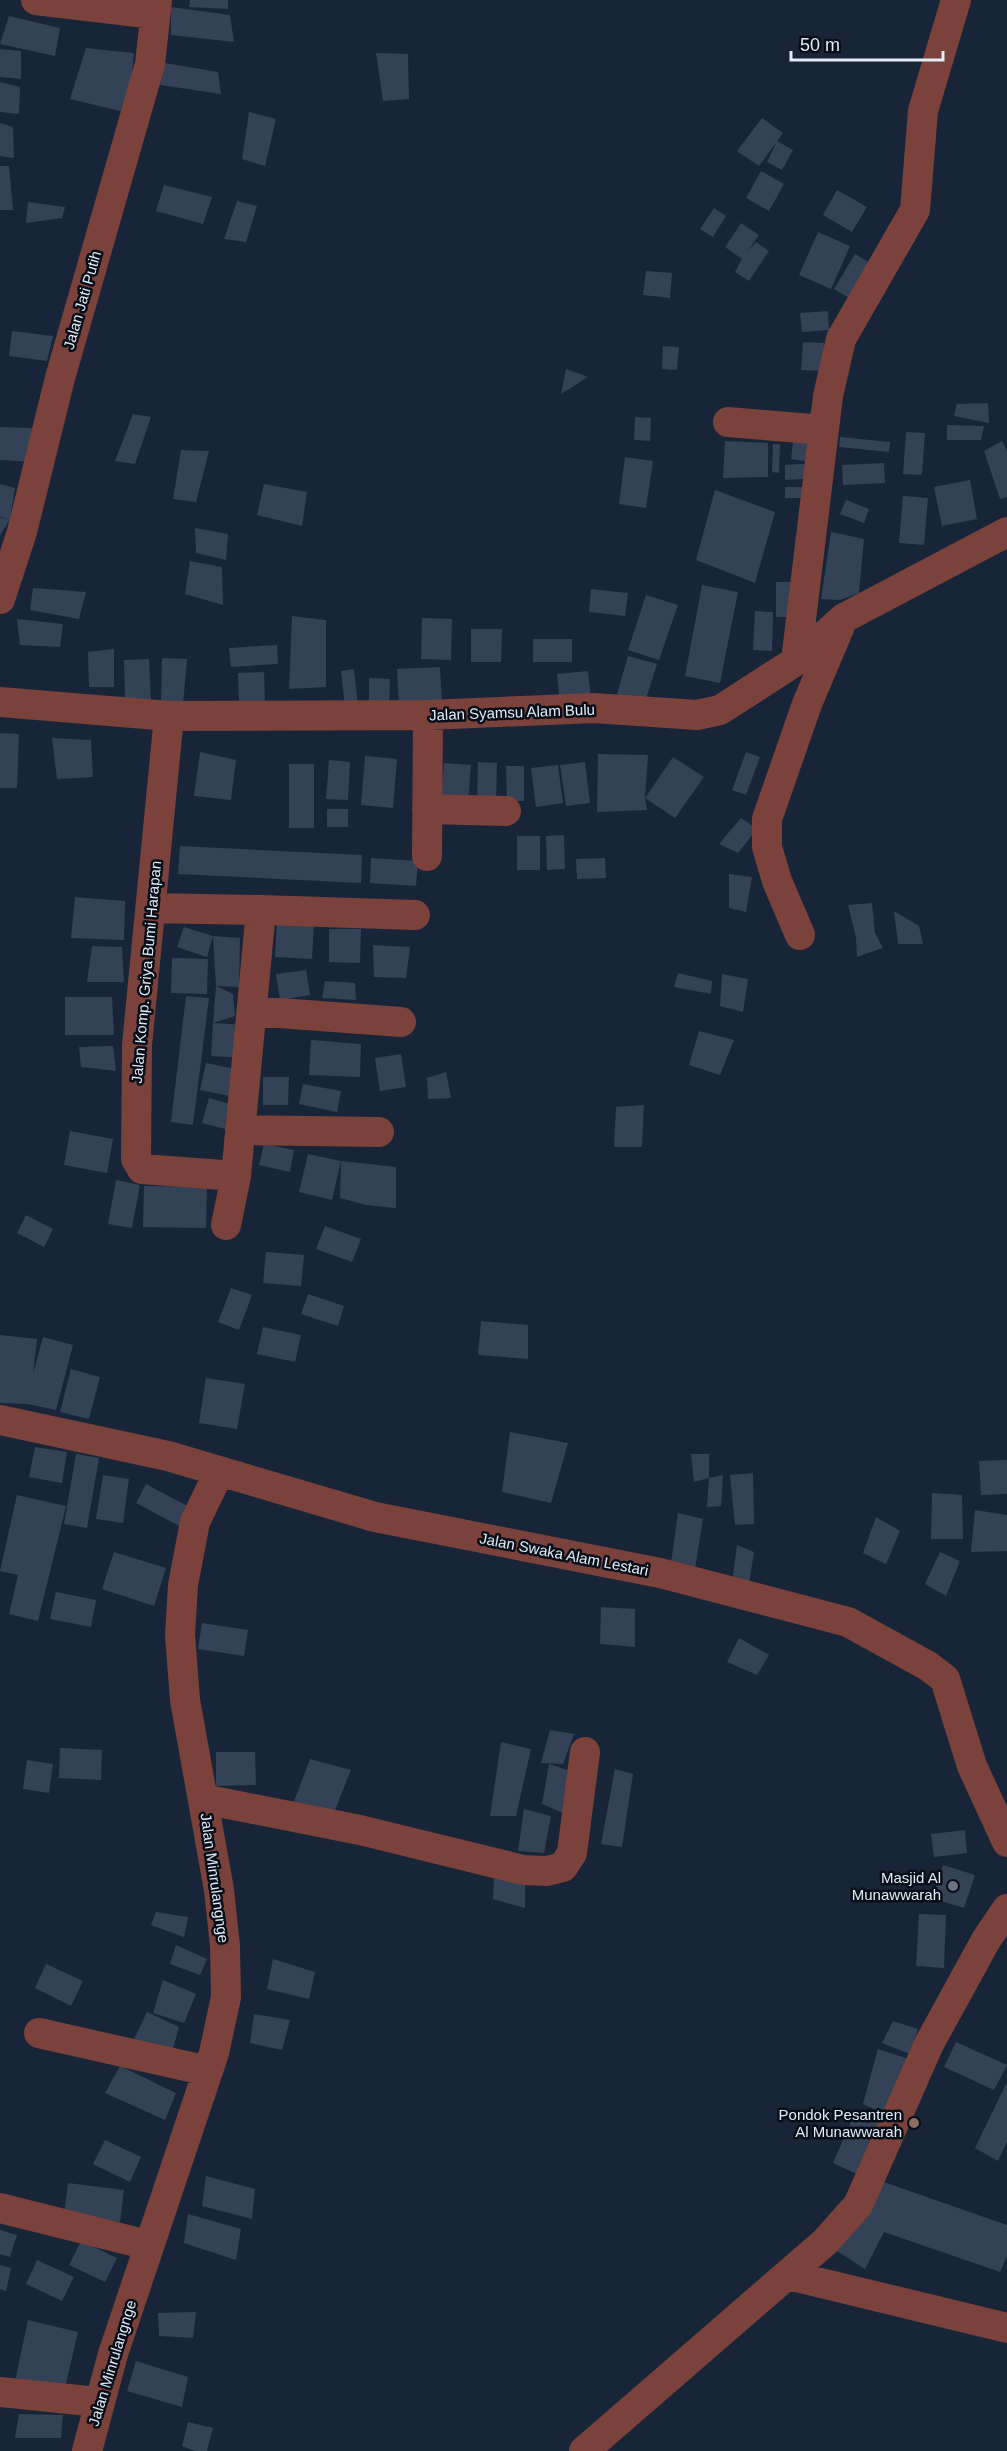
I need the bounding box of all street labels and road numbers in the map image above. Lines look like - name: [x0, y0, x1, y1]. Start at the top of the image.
- street label: Jalan Jati Putih: [60, 249, 104, 351]
- street label: Jalan Syamsu Alam Bulu: [429, 701, 595, 723]
- street label: Jalan Komp. Griya Bumi Harapan: [128, 860, 164, 1084]
- street label: Jalan Swaka Alam Lestari: [478, 1529, 650, 1579]
- street label: Jalan Minrulangnge: [197, 1812, 233, 1944]
- street label: Jalan Minrulangnge: [85, 2298, 139, 2428]

